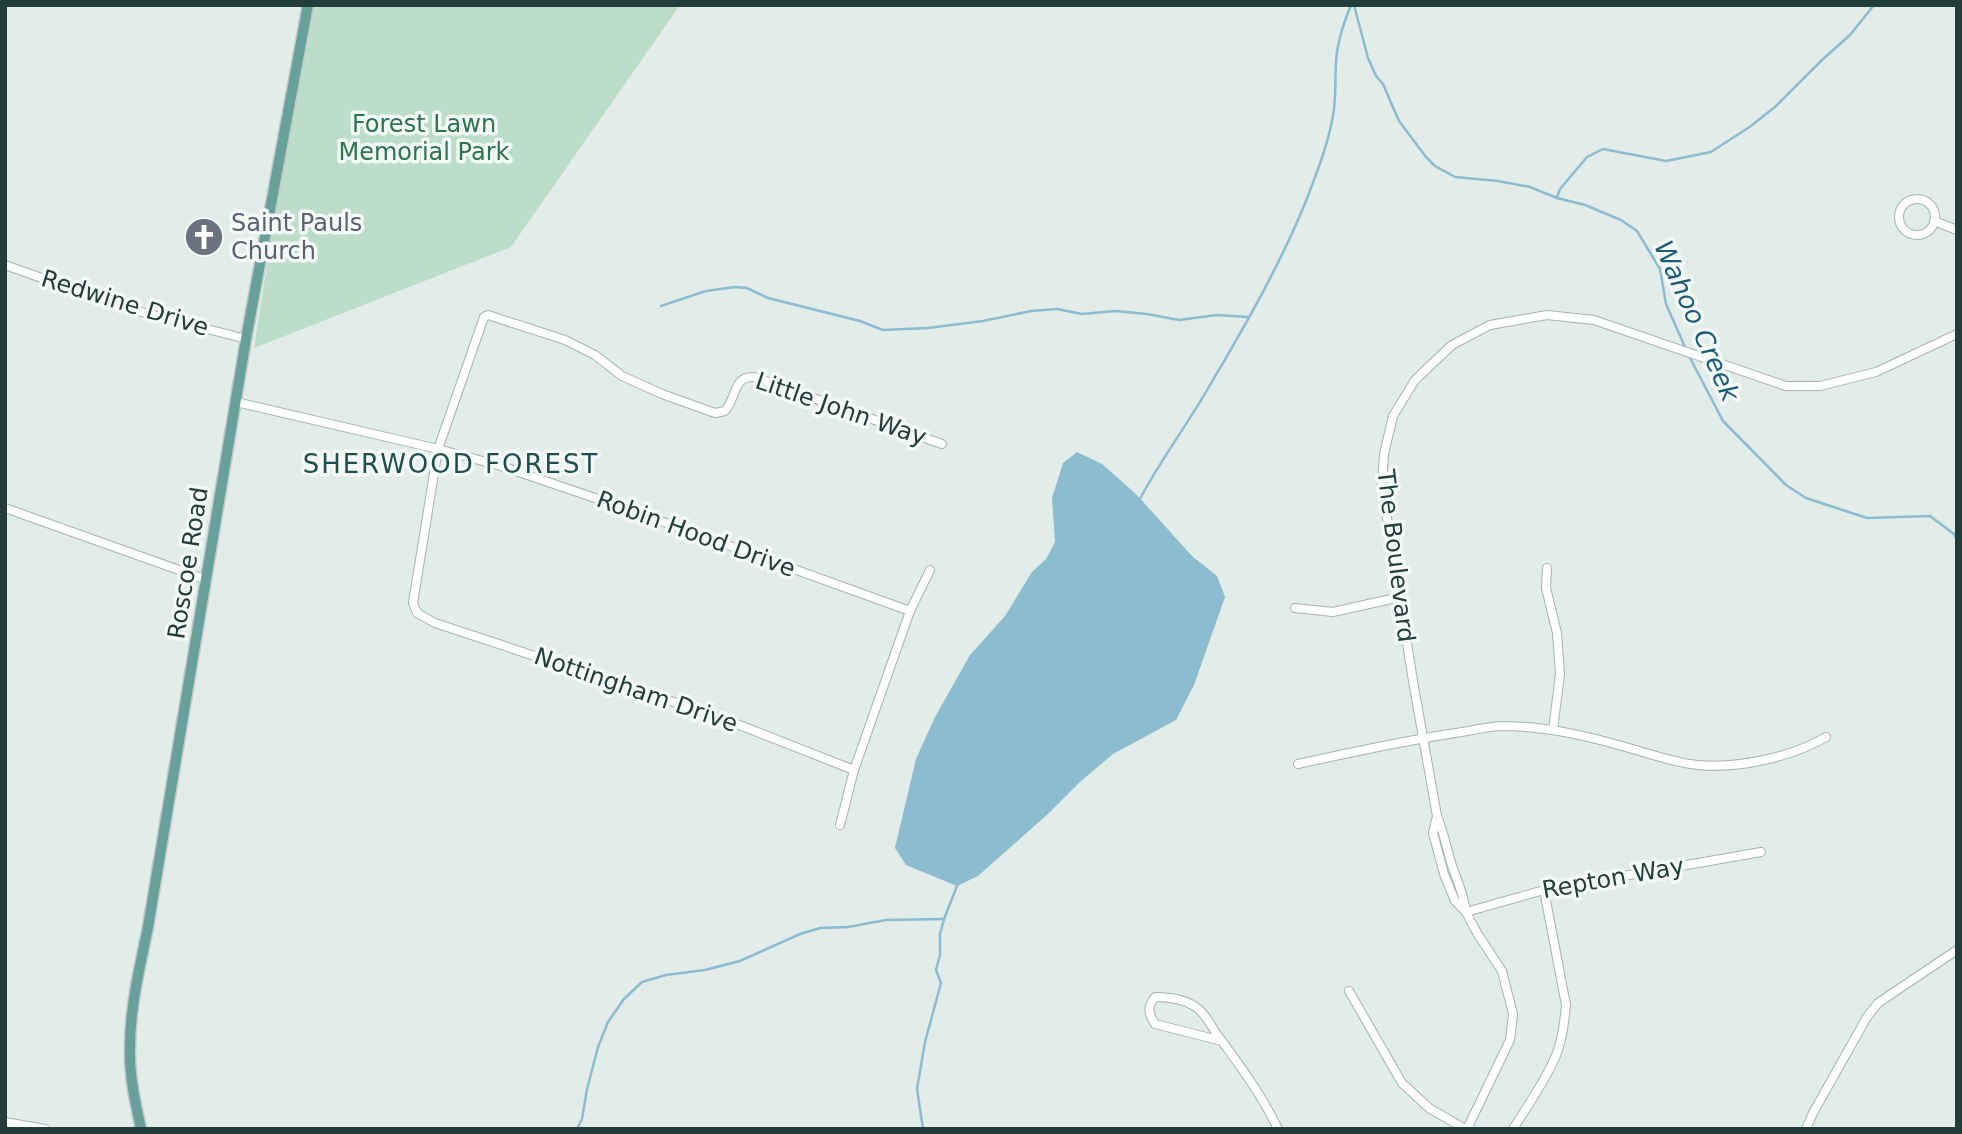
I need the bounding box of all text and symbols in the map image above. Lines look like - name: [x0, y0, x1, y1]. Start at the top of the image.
- park label: Forest Lawn Memorial Park: [339, 110, 510, 166]
- place label: Saint Pauls Church: [231, 209, 362, 265]
- church icon: Saint Pauls Church: [183, 216, 225, 258]
- water label: Wahoo Creek: [1648, 236, 1746, 407]
- street label: Redwine Drive: [38, 264, 212, 342]
- street label: Little John Way: [752, 367, 930, 451]
- district label: SHERWOOD FOREST: [303, 449, 599, 479]
- street label: The Boulevard: [1371, 467, 1420, 644]
- street label: Roscoe Road: [162, 485, 214, 641]
- street label: Robin Hood Drive: [593, 485, 799, 583]
- street label: Nottingham Drive: [531, 642, 741, 738]
- street label: Repton Way: [1540, 852, 1686, 904]

